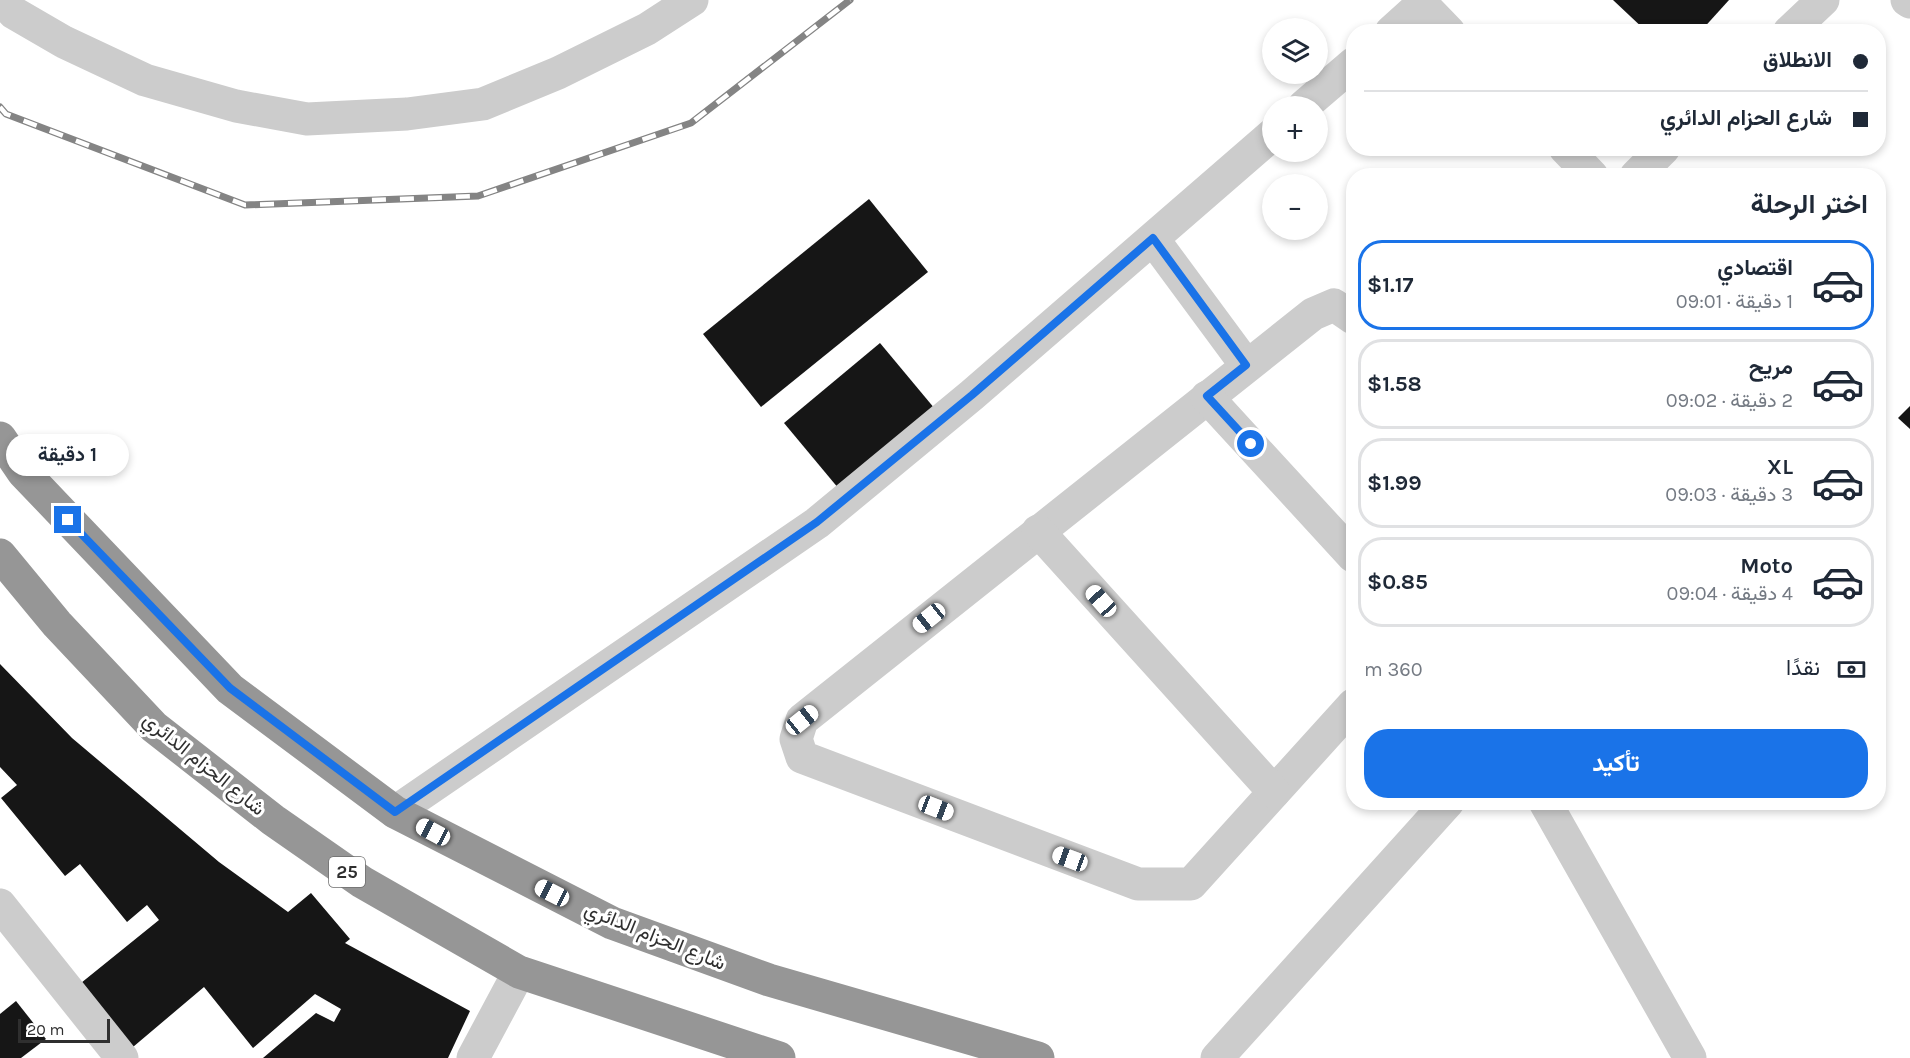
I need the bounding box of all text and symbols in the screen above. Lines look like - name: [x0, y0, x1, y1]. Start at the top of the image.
- map controls: [1262, 18, 1328, 240]
- button: layers: [1262, 18, 1328, 84]
- text: الانطلاق: [1763, 47, 1832, 73]
- button: +: [1262, 96, 1328, 162]
- text: شارع الحزام الدائري: [1660, 105, 1832, 131]
- button: −: [1262, 174, 1328, 240]
- text: اختر الرحلة: [1750, 188, 1868, 220]
- text: اقتصادي: [1717, 255, 1793, 281]
- icon: car: [1811, 258, 1865, 312]
- text: $1.17: [1367, 272, 1414, 298]
- text: 1 دقيقة · 09:01: [1676, 290, 1793, 313]
- text: مريح: [1749, 354, 1793, 380]
- icon: car: [1811, 357, 1865, 411]
- text: $1.58: [1367, 371, 1422, 397]
- text: 2 دقيقة · 09:02: [1666, 389, 1793, 412]
- route start: [1237, 430, 1264, 457]
- callout: 1 دقيقة: [7, 433, 130, 475]
- text: 1 دقيقة: [38, 443, 97, 466]
- text: XL: [1767, 454, 1793, 480]
- icon: car: [1811, 456, 1865, 510]
- text: $1.99: [1367, 470, 1422, 496]
- text: 3 دقيقة · 09:03: [1665, 483, 1793, 506]
- route end: [54, 506, 81, 533]
- text: Moto: [1740, 553, 1793, 579]
- icon: car: [1811, 555, 1865, 609]
- text: $0.85: [1367, 569, 1428, 595]
- car: [1082, 582, 1120, 620]
- text: 4 دقيقة · 09:04: [1667, 582, 1793, 605]
- car: [909, 600, 949, 636]
- icon: cash: [1835, 653, 1868, 686]
- text: نقدًا: [1786, 655, 1820, 681]
- text: 360 m: [1364, 658, 1423, 681]
- car: [782, 702, 822, 738]
- street label: شارع الحزام الدائري: [135, 708, 270, 824]
- button: تأكيد: [1364, 729, 1868, 798]
- car: [916, 793, 956, 823]
- car: [413, 816, 453, 848]
- car: [1050, 844, 1090, 874]
- road number: 25: [329, 857, 365, 887]
- car: [532, 877, 572, 909]
- street label: شارع الحزام الدائري: [579, 897, 729, 979]
- scale bar: [18, 1016, 110, 1044]
- text: 20 m: [27, 1020, 65, 1039]

